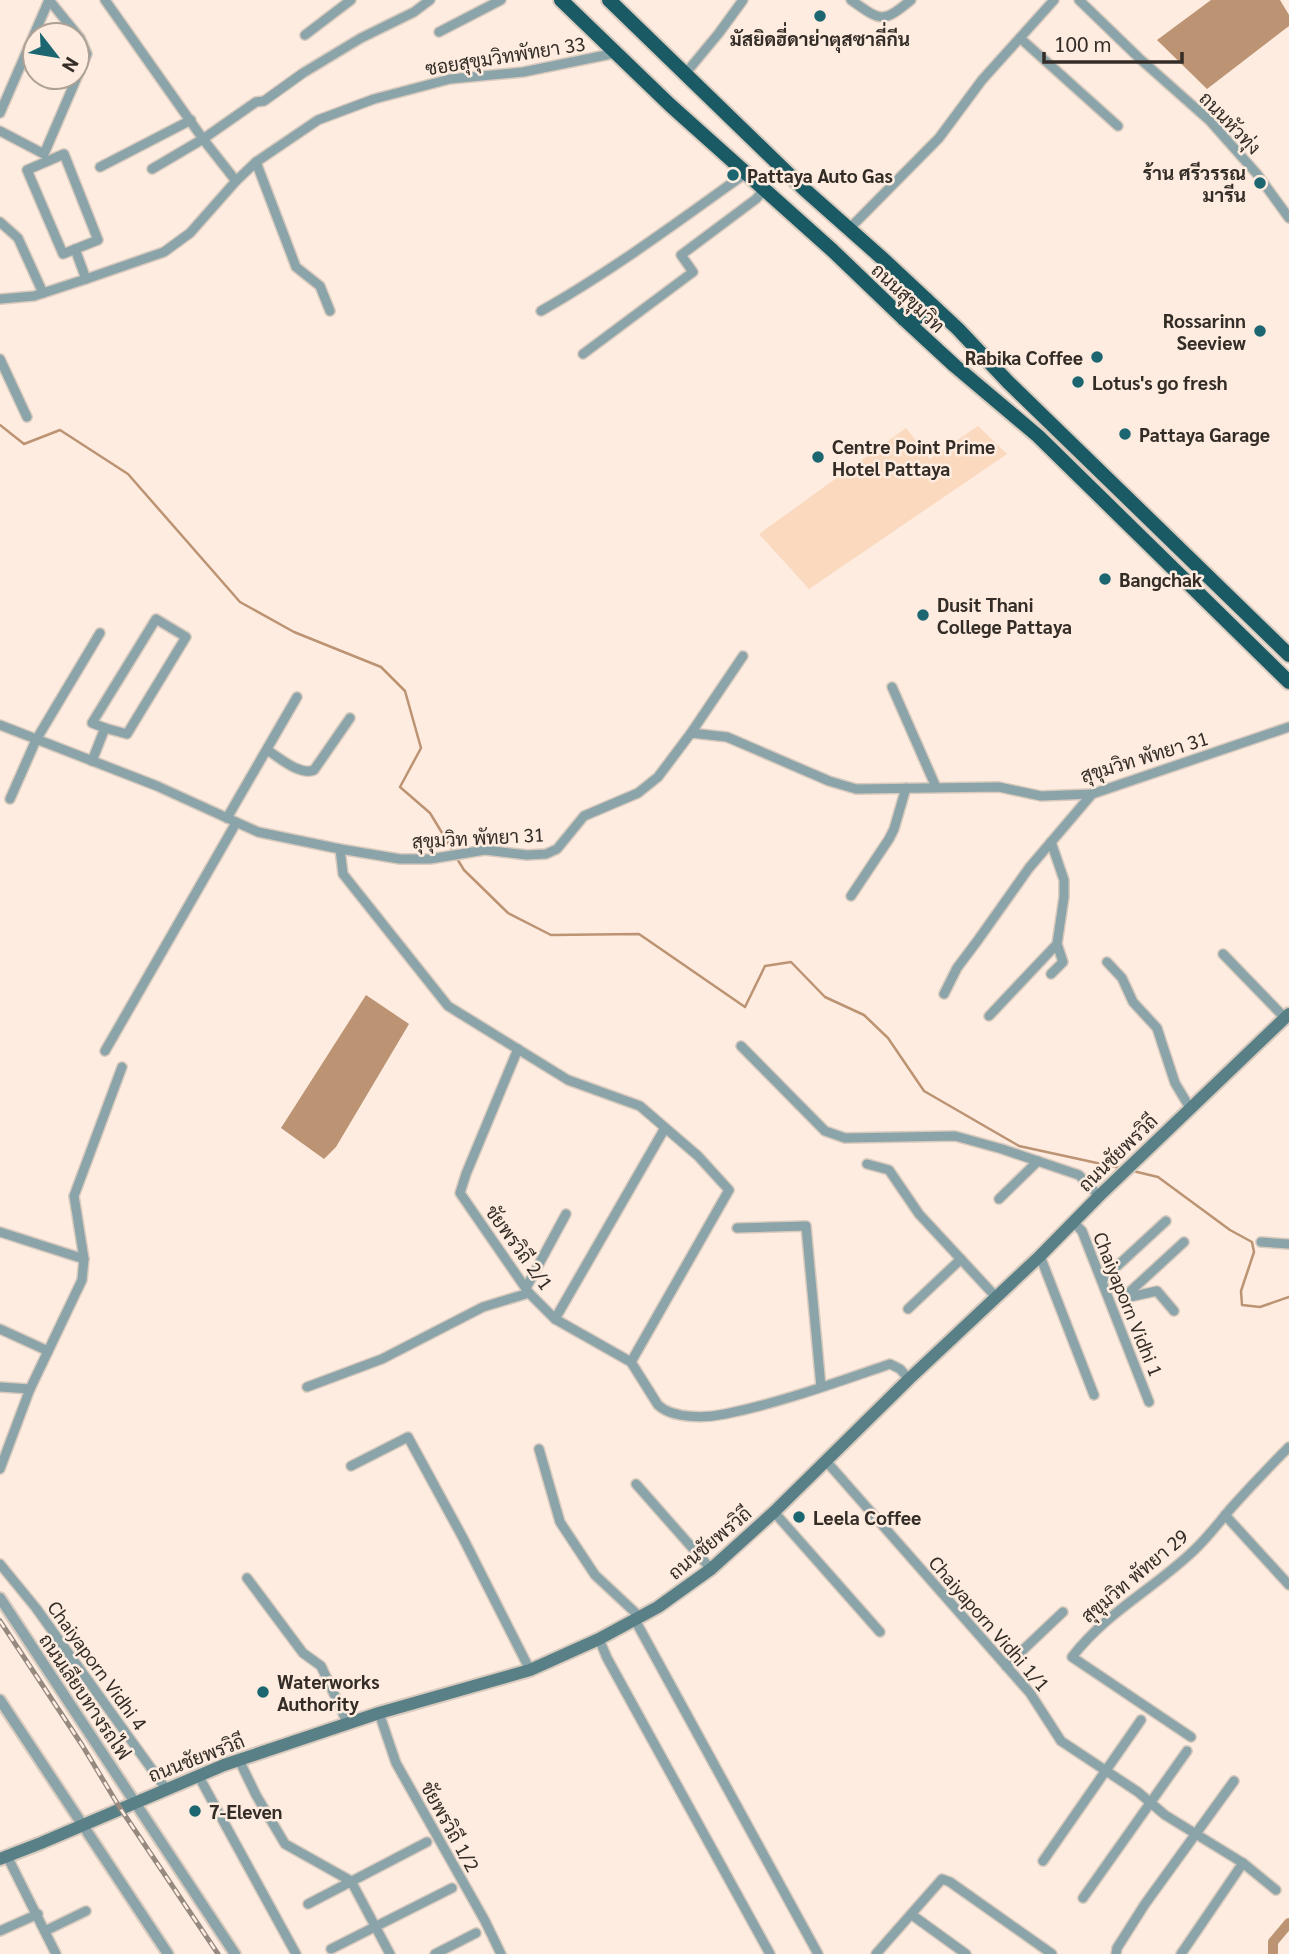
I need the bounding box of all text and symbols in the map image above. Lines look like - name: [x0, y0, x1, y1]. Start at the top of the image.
- marker: มัสยิดฮี่ดาย่าตุสซาลี่กีน: [812, 8, 828, 24]
- north arrow: [21, 21, 91, 91]
- scale bar: [1044, 21, 1182, 65]
- place label: มัสยิดฮี่ดาย่าตุสซาลี่กีน: [730, 22, 910, 54]
- text: 100 m: [1054, 30, 1111, 57]
- street label: ซอยสุขุมวิทพัทยา 33: [423, 31, 587, 81]
- text: N: [58, 53, 85, 77]
- street label: ถนนหัวทุ่ง: [1194, 86, 1267, 160]
- place label: ร้าน ศรีวรรณ มารีน: [1143, 160, 1246, 206]
- place label: Pattaya Auto Gas: [747, 163, 893, 187]
- marker: Pattaya Auto Gas: [725, 167, 741, 183]
- marker: ร้าน ศรีวรรณ มารีน: [1252, 175, 1268, 191]
- street label: ถนนสุขุมวิท: [866, 257, 951, 338]
- place label: Rossarinn Seeview: [1163, 308, 1247, 354]
- marker: Rossarinn Seeview: [1252, 323, 1268, 339]
- place label: Rabika Coffee: [965, 345, 1083, 369]
- marker: Rabika Coffee: [1089, 349, 1105, 365]
- place label: Lotus's go fresh: [1092, 370, 1228, 394]
- marker: Lotus's go fresh: [1070, 374, 1086, 390]
- place label: Pattaya Garage: [1139, 422, 1270, 446]
- marker: Pattaya Garage: [1117, 426, 1133, 442]
- place label: Centre Point Prime Hotel Pattaya: [832, 434, 995, 480]
- marker: Centre Point Prime Hotel Pattaya: [810, 449, 826, 465]
- place label: Bangchak: [1119, 567, 1203, 591]
- marker: Bangchak: [1097, 571, 1113, 587]
- place label: Dusit Thani College Pattaya: [937, 592, 1072, 638]
- marker: Dusit Thani College Pattaya: [915, 607, 931, 623]
- street label: สุขุมวิท พัทยา 31: [1077, 725, 1211, 789]
- street label: สุขุมวิท พัทยา 31: [411, 822, 545, 854]
- street label: ถนนชัยพรวิถี: [1072, 1108, 1162, 1196]
- street label: ชัยพรวิถี 2/1: [481, 1200, 559, 1294]
- street label: Chaiyaporn Vidhi 1: [1089, 1228, 1169, 1380]
- street label: ถนนชัยพรวิถี: [662, 1500, 756, 1584]
- place label: Leela Coffee: [813, 1505, 921, 1529]
- marker: Leela Coffee: [791, 1509, 807, 1525]
- street label: สุขุมวิท พัทยา 29: [1076, 1523, 1194, 1628]
- street label: Chaiyaporn Vidhi 1/1: [925, 1550, 1055, 1696]
- street label: Chaiyaporn Vidhi 4: [43, 1596, 153, 1734]
- street label: ถนนเลียบทางรถไฟ: [35, 1628, 137, 1764]
- place label: Waterworks Authority: [277, 1669, 380, 1715]
- marker: Waterworks Authority: [255, 1684, 271, 1700]
- street label: ถนนชัยพรวิถี: [144, 1728, 248, 1786]
- street label: ชัยพรวิถี 1/2: [416, 1777, 486, 1875]
- place label: 7-Eleven: [209, 1799, 283, 1823]
- marker: 7-Eleven: [187, 1803, 203, 1819]

